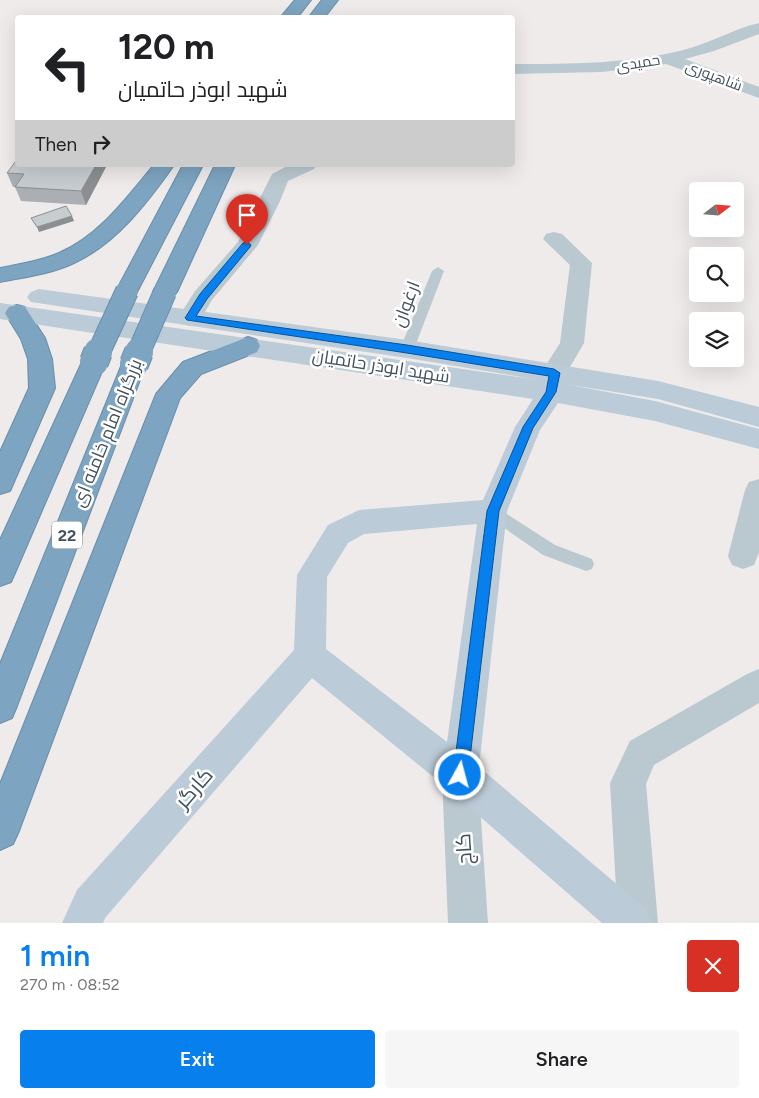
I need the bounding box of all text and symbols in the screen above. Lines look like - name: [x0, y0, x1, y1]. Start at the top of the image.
- text: 120 m: [118, 26, 215, 68]
- icon: left: [35, 35, 100, 100]
- street label: حمیدی: [615, 51, 661, 76]
- street label: شاهپوری: [683, 57, 745, 96]
- text: شهید ابوذر حاتمیان: [118, 76, 288, 103]
- icon: right: [87, 130, 115, 158]
- text: Then: [35, 133, 77, 156]
- north arrow: [689, 182, 744, 238]
- map controls: [689, 182, 744, 367]
- pin: [226, 194, 268, 245]
- icon: arrive: [233, 201, 261, 229]
- button: search: [689, 247, 744, 302]
- street label: ارغوان: [387, 278, 425, 330]
- button: layers: [689, 312, 744, 367]
- street label: شهید ابوذر حاتمیان: [311, 344, 451, 388]
- street label: بزرگراه امام خامنه ای: [67, 356, 148, 511]
- road number: 22: [52, 522, 82, 548]
- position arrow: [433, 748, 485, 800]
- street label: کارگر: [169, 762, 218, 814]
- street label: کاج: [450, 833, 479, 865]
- text: 1 min: [20, 937, 90, 974]
- button: close: [687, 940, 739, 992]
- text: 270 m · 08:52: [20, 975, 120, 994]
- button: Exit: [20, 1030, 375, 1088]
- button: Share: [385, 1030, 739, 1088]

